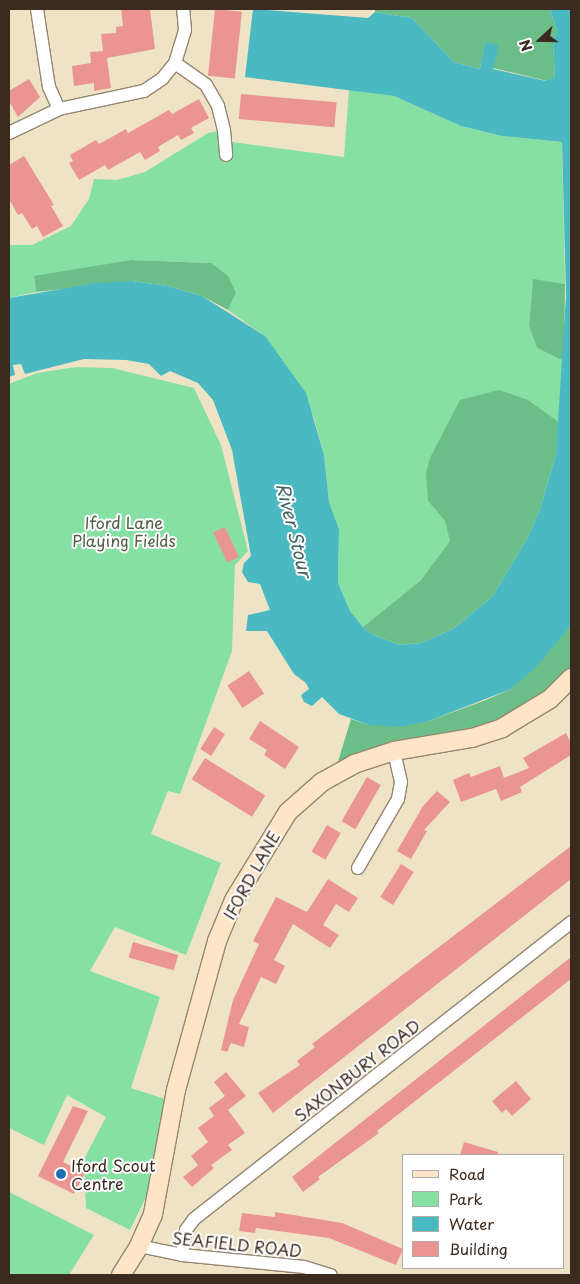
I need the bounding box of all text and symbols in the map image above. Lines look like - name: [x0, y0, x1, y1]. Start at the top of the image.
- north arrow: [515, 15, 565, 65]
- text: N: [514, 37, 537, 54]
- water label: River Stour: [272, 480, 316, 580]
- park label: Iford Lane Playing Fields: [72, 512, 176, 550]
- street label: IFORD LANE: [219, 827, 283, 923]
- street label: SAXONBURY ROAD: [290, 1015, 424, 1125]
- legend: [402, 1154, 565, 1269]
- place label: Iford Scout Centre: [71, 1155, 156, 1193]
- text: Road: [449, 1162, 485, 1185]
- marker: Iford Scout Centre: [55, 1168, 67, 1180]
- text: Park: [449, 1187, 483, 1210]
- text: Water: [449, 1212, 494, 1235]
- street label: SEAFIELD ROAD: [170, 1228, 304, 1260]
- text: Building: [449, 1237, 508, 1260]

